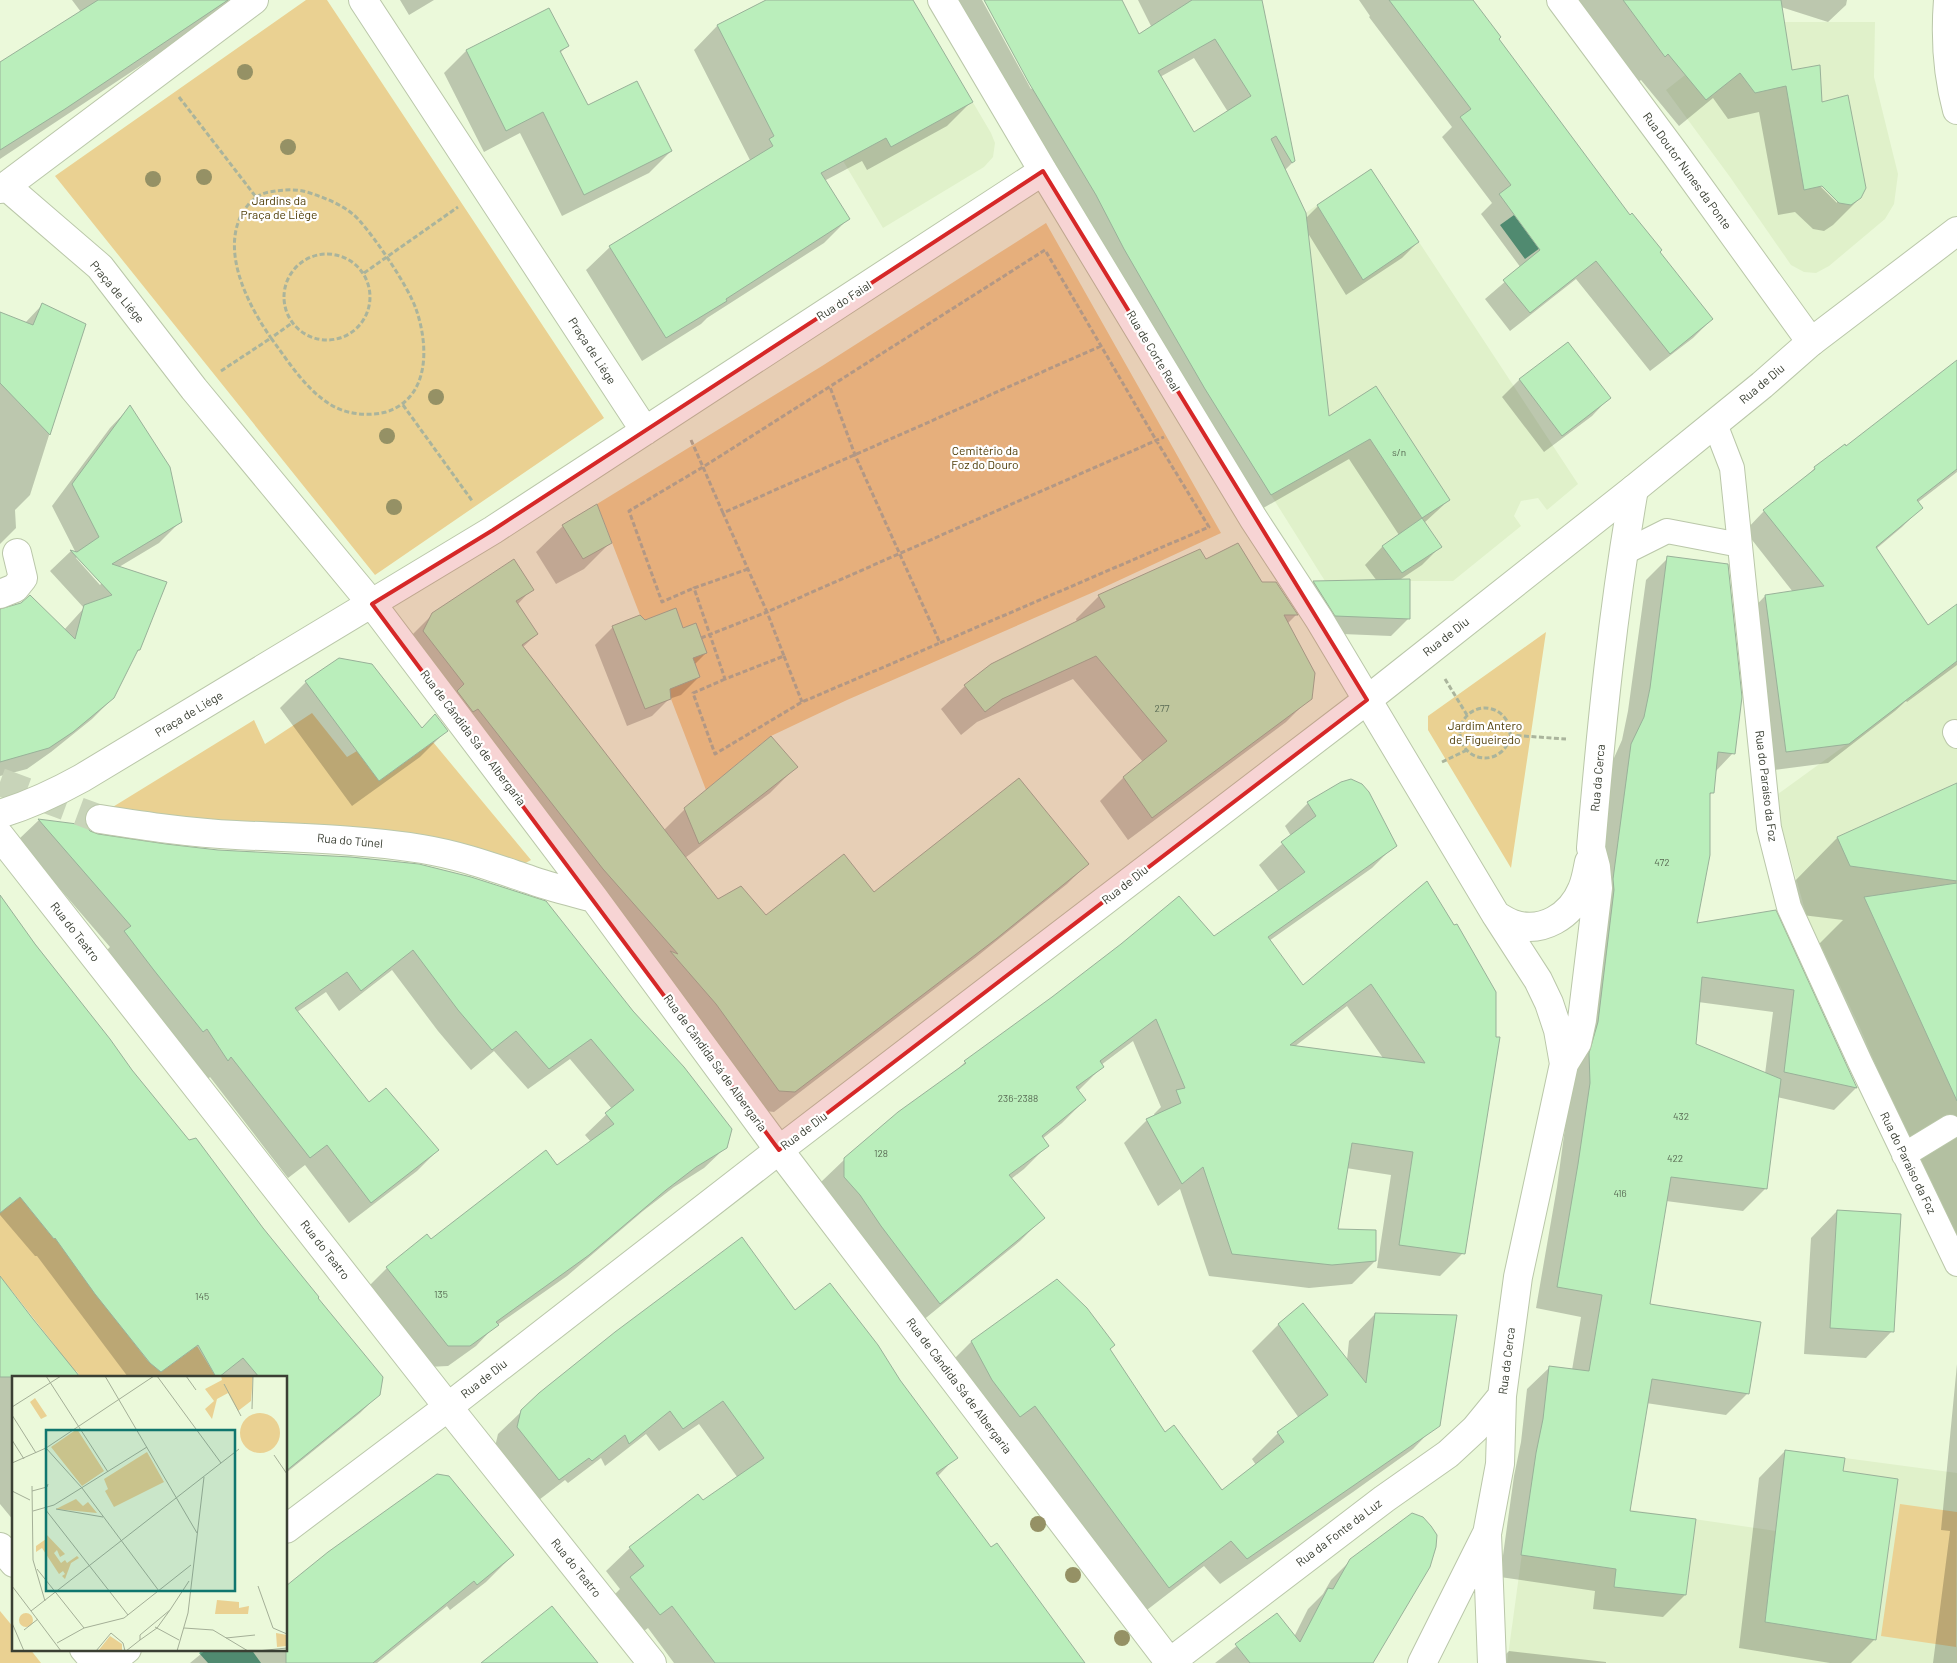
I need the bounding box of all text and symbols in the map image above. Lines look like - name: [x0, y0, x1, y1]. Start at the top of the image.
- street label: Rua Doutor Nunes da Ponte: [1641, 109, 1735, 232]
- park label: Jardins da Praça de Liège: [241, 193, 317, 221]
- street label: Praça de Liége: [88, 257, 148, 325]
- street label: Rua do Faial: [814, 277, 873, 323]
- street label: Rua de Corte Real: [1124, 308, 1183, 393]
- street label: Praça de Liége: [566, 314, 620, 386]
- street label: Rua de Diu: [1736, 360, 1787, 406]
- park label: Cemitério da Foz do Douro: [951, 443, 1019, 471]
- house number: s/n: [1392, 446, 1406, 458]
- street label: Rua de Diu: [1420, 614, 1471, 659]
- street label: Rua de Cândida Sá de Albergaria: [418, 667, 529, 808]
- street label: Praça de Liége: [152, 687, 225, 739]
- house number: 277: [1155, 702, 1170, 714]
- park label: Jardim Antero de Figueiredo: [1448, 718, 1522, 746]
- street label: Rua do Paraíso da Foz: [1753, 729, 1781, 842]
- street label: Rua da Cerca: [1587, 744, 1607, 812]
- street label: Rua do Túnel: [317, 830, 384, 850]
- house number: 472: [1654, 856, 1670, 868]
- street label: Rua de Diu: [1099, 862, 1150, 907]
- street label: Rua do Teatro: [48, 899, 103, 964]
- street label: Rua de Cândida Sá de Albergaria: [661, 991, 770, 1134]
- house number: 236-2388: [998, 1092, 1038, 1104]
- street label: Rua de Diu: [777, 1108, 829, 1152]
- street label: Rua do Paraíso da Foz: [1878, 1109, 1940, 1216]
- house number: 432: [1673, 1110, 1689, 1122]
- house number: 128: [874, 1147, 888, 1159]
- house number: 422: [1667, 1152, 1683, 1164]
- house number: 416: [1613, 1187, 1627, 1199]
- street label: Rua do Teatro: [298, 1217, 353, 1282]
- house number: 135: [434, 1288, 448, 1300]
- house number: 145: [195, 1290, 209, 1302]
- street label: Rua de Cândida Sá de Albergaria: [904, 1315, 1015, 1456]
- street label: Rua da Cerca: [1495, 1326, 1517, 1395]
- street label: Rua de Diu: [458, 1356, 509, 1401]
- inset map: [12, 1376, 288, 1650]
- street label: Rua da Fonte da Luz: [1293, 1495, 1384, 1569]
- street label: Rua do Teatro: [549, 1535, 605, 1600]

